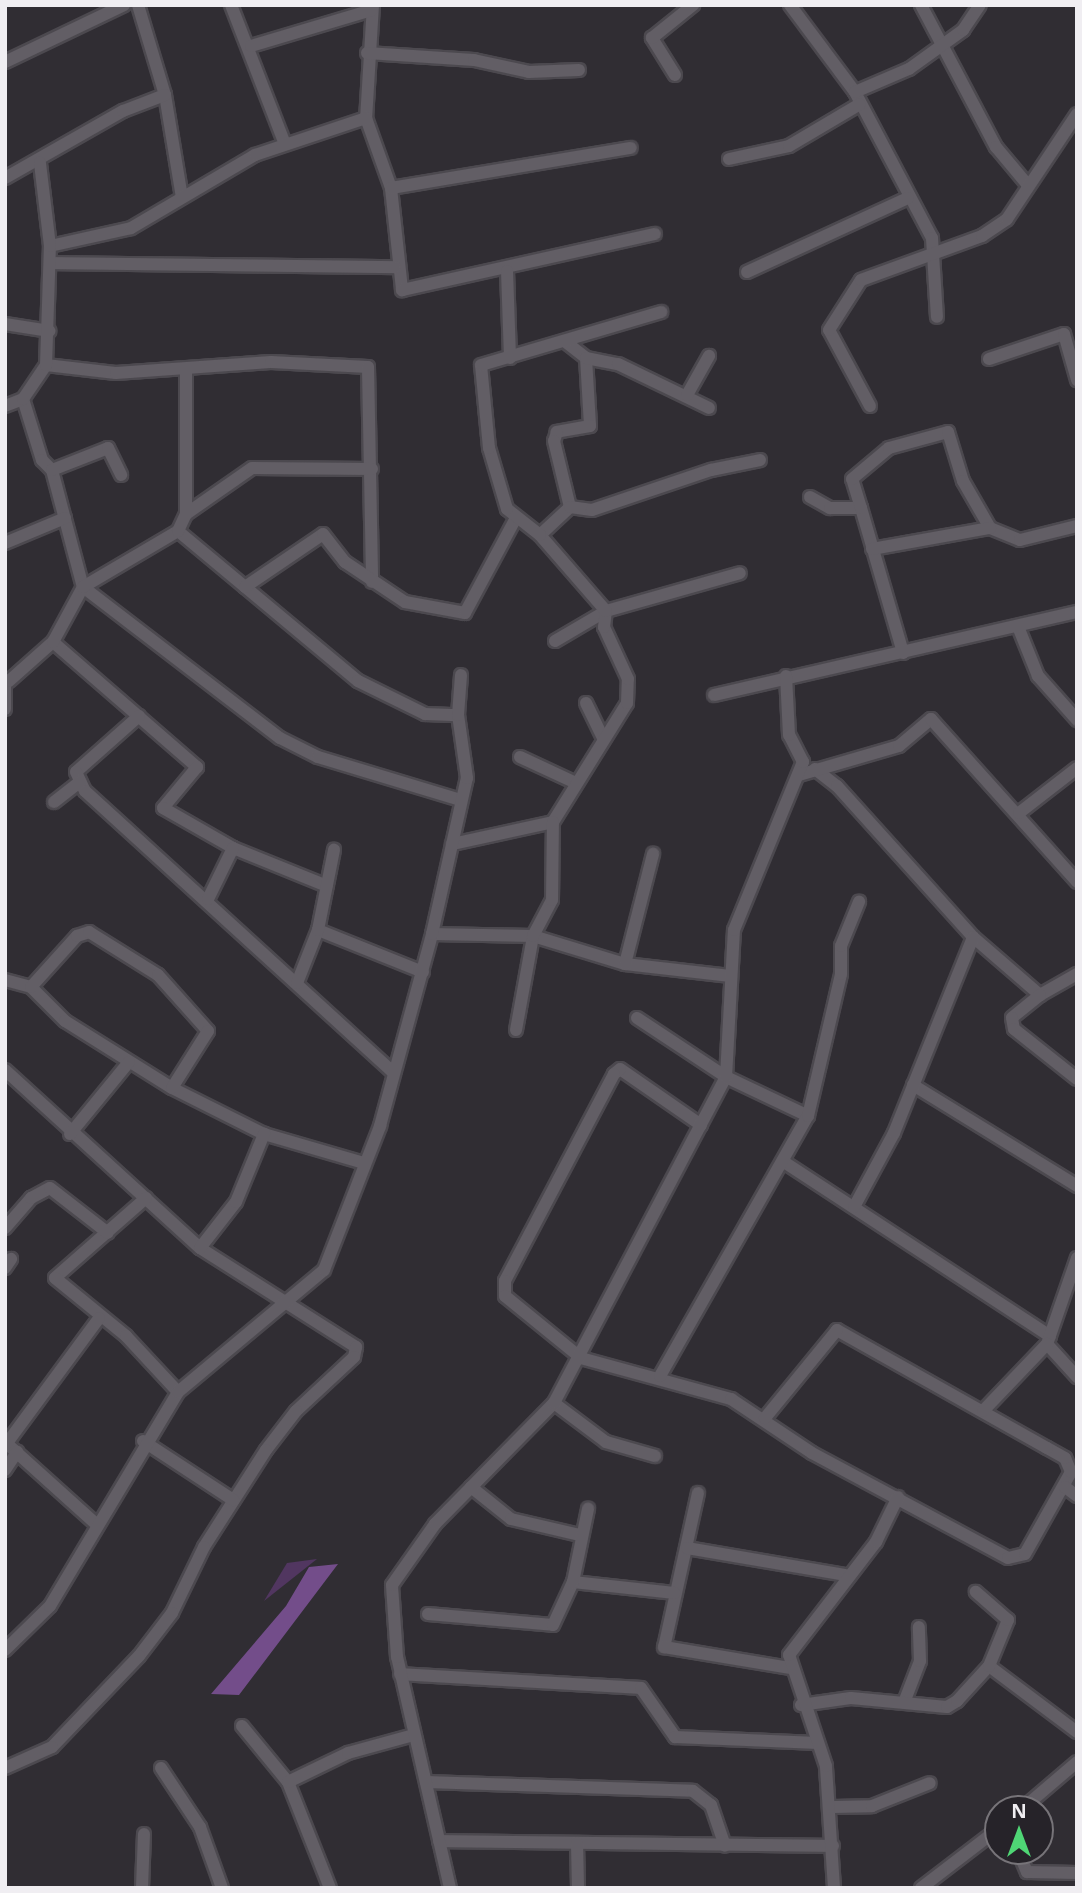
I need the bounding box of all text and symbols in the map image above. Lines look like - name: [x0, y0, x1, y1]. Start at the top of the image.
- north arrow: [984, 1795, 1054, 1865]
- text: N: [1011, 1798, 1027, 1824]

